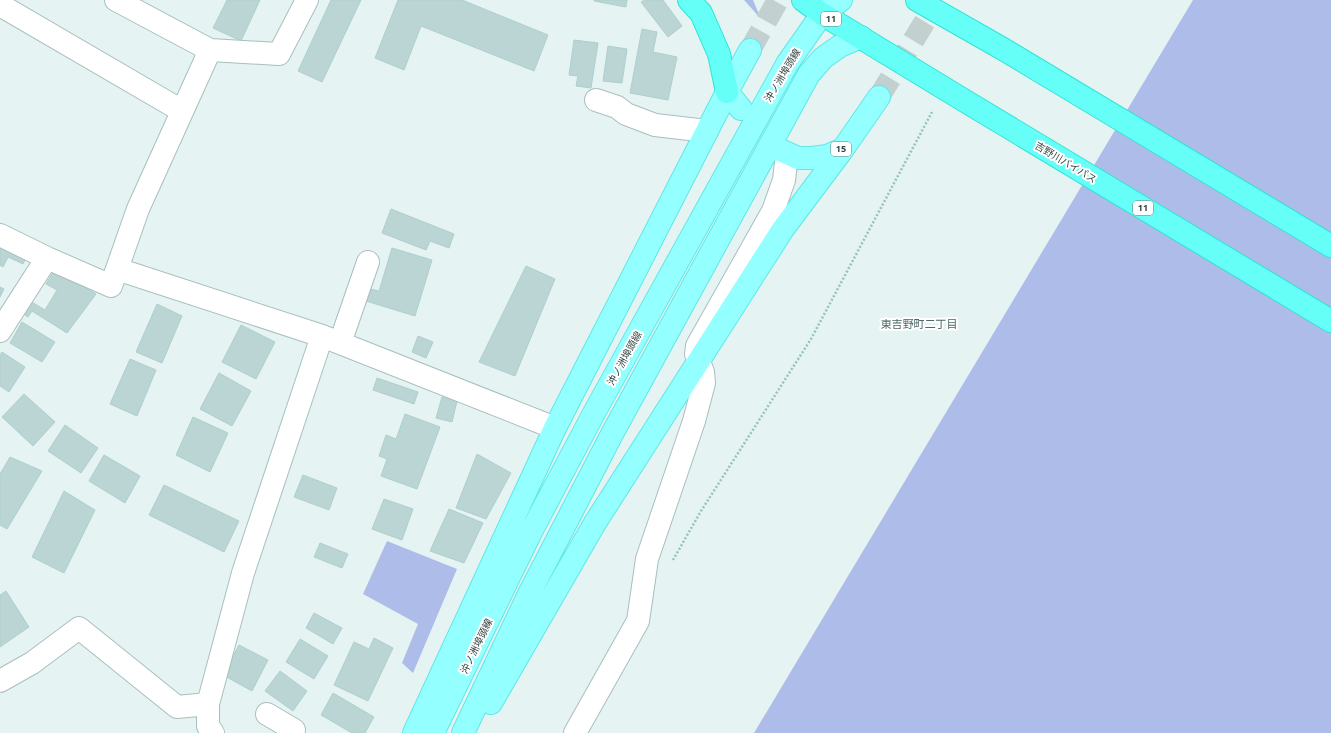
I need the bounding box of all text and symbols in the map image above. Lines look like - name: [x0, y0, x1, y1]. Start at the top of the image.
- road number: 11: [821, 12, 841, 26]
- street label: 沖ノ洲埠頭線: [761, 46, 803, 104]
- street label: 吉野川バイパス: [1032, 138, 1100, 186]
- road number: 15: [831, 142, 851, 156]
- road number: 11: [1133, 201, 1153, 215]
- district label: 東吉野町二丁目: [881, 316, 958, 331]
- street label: 沖ノ洲埠頭線: [603, 328, 645, 388]
- street label: 沖ノ洲埠頭線: [457, 616, 495, 676]

